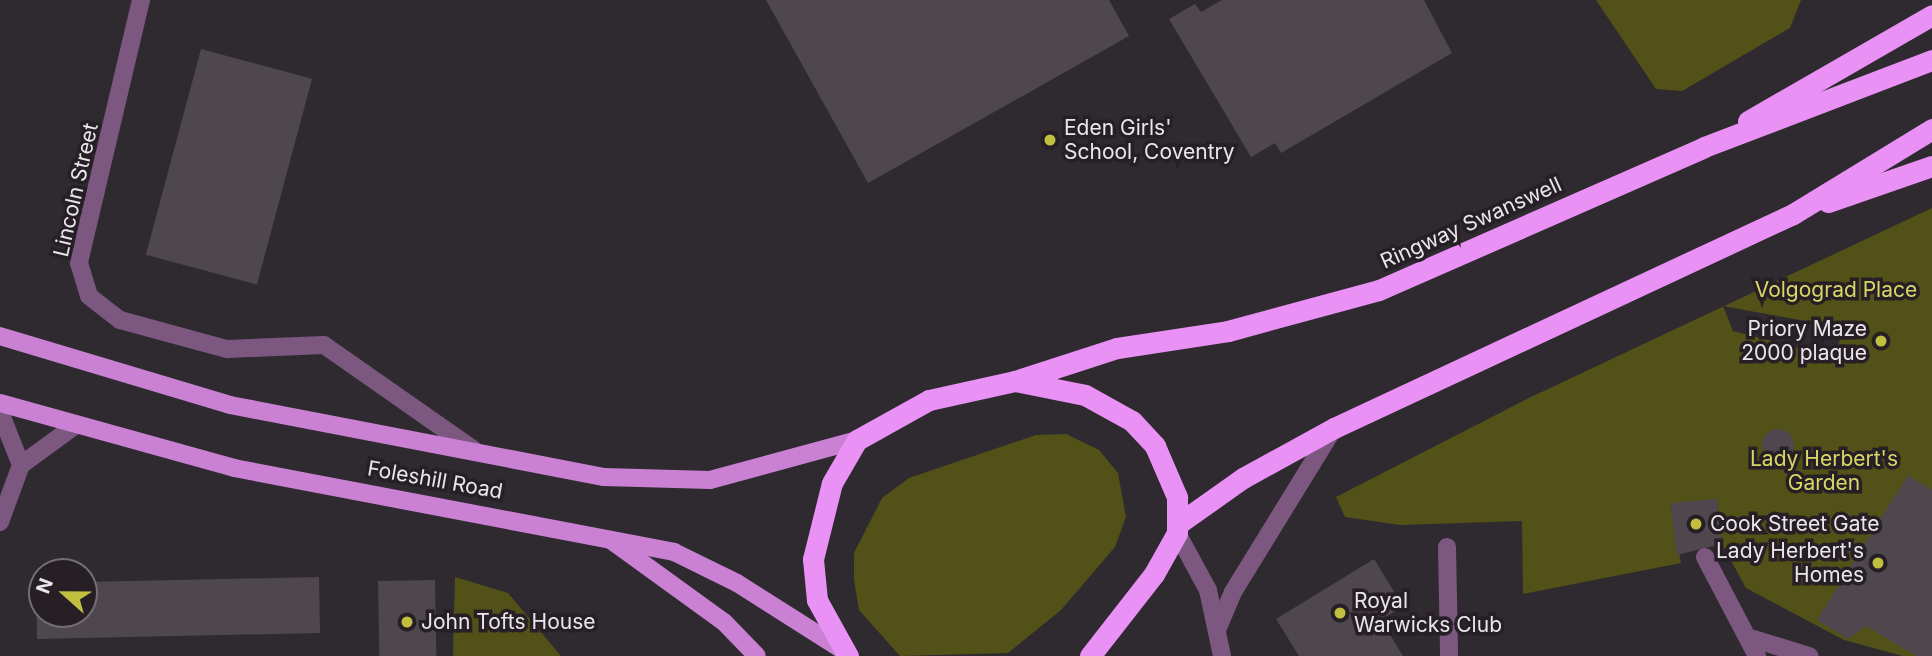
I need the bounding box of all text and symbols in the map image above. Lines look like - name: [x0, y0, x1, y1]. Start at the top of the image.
- place label: Eden Girls' School, Coventry: [1064, 115, 1235, 165]
- street label: Lincoln Street: [48, 121, 104, 259]
- marker: Eden Girls' School, Coventry: [1042, 132, 1058, 148]
- street label: Ringway Swanswell: [1377, 172, 1565, 274]
- park label: Volgograd Place: [1755, 277, 1917, 303]
- place label: Priory Maze 2000 plaque: [1741, 316, 1867, 366]
- marker: Priory Maze 2000 plaque: [1873, 333, 1889, 349]
- park label: Lady Herbert's Garden: [1750, 446, 1898, 496]
- street label: Foleshill Road: [365, 456, 505, 504]
- place label: Cook Street Gate: [1710, 511, 1879, 537]
- marker: Cook Street Gate: [1688, 516, 1704, 532]
- place label: Lady Herbert's Homes: [1716, 538, 1864, 588]
- marker: Lady Herbert's Homes: [1870, 555, 1886, 571]
- north arrow: [28, 558, 98, 628]
- text: N: [31, 575, 58, 597]
- place label: Royal Warwicks Club: [1354, 588, 1502, 638]
- marker: Royal Warwicks Club: [1332, 605, 1348, 621]
- place label: John Tofts House: [421, 609, 595, 635]
- marker: John Tofts House: [399, 614, 415, 630]

